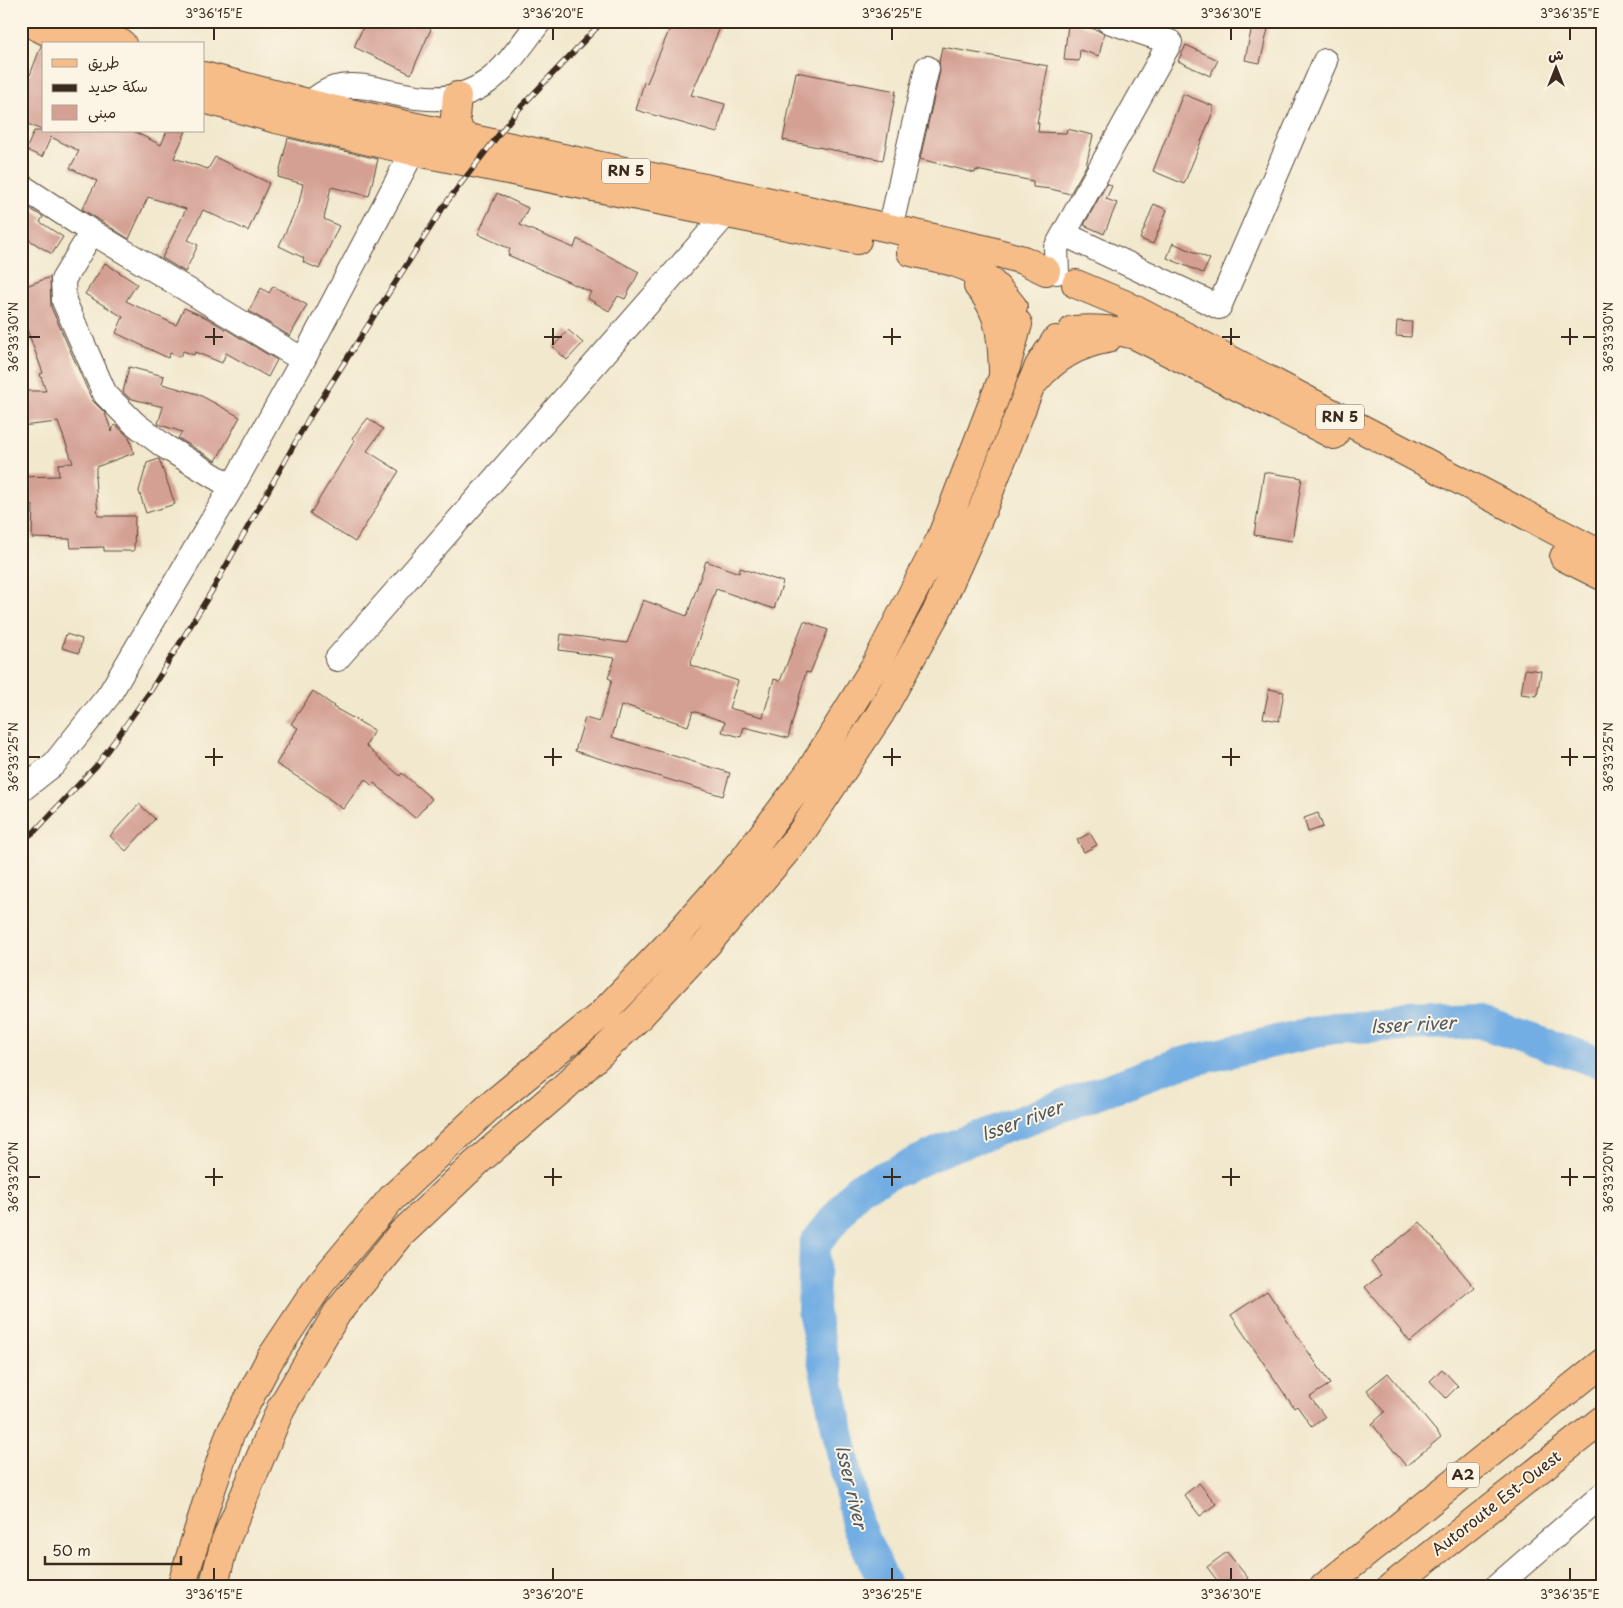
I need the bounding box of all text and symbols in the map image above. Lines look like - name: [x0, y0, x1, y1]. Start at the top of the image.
- text: 3°36'15"E: [185, 4, 243, 22]
- text: 3°36'20"E: [522, 4, 584, 22]
- text: 3°36'25"E: [862, 4, 922, 22]
- text: 3°36'30"E: [1201, 4, 1262, 22]
- text: 3°36'35"E: [1540, 4, 1600, 22]
- legend: [42, 42, 205, 132]
- north arrow: [1530, 42, 1580, 92]
- text: ش: [1548, 44, 1564, 65]
- text: طريق: [88, 50, 120, 73]
- text: سكة حديد: [88, 74, 148, 97]
- text: مبنى: [88, 100, 116, 123]
- road number: RN 5: [602, 158, 650, 184]
- text: 36°33'30"N: [4, 302, 22, 372]
- text: 36°33'30"N: [1599, 302, 1617, 372]
- road number: RN 5: [1316, 404, 1364, 430]
- text: 36°33'25"N: [4, 722, 22, 792]
- text: 36°33'25"N: [1599, 722, 1617, 792]
- water label: Isser river: [1370, 1008, 1459, 1039]
- water label: Isser river: [977, 1091, 1069, 1147]
- text: 36°33'20"N: [4, 1142, 22, 1212]
- text: 36°33'20"N: [1599, 1142, 1617, 1212]
- water label: Isser river: [830, 1442, 876, 1534]
- street label: Autoroute Est-Ouest: [1426, 1444, 1565, 1560]
- road number: A2: [1447, 1462, 1479, 1488]
- scale bar: [45, 1533, 181, 1565]
- text: 50 m: [52, 1538, 91, 1561]
- text: 3°36'15"E: [185, 1585, 243, 1603]
- text: 3°36'20"E: [522, 1585, 584, 1603]
- text: 3°36'25"E: [862, 1585, 922, 1603]
- text: 3°36'30"E: [1201, 1585, 1262, 1603]
- text: 3°36'35"E: [1540, 1585, 1600, 1603]

